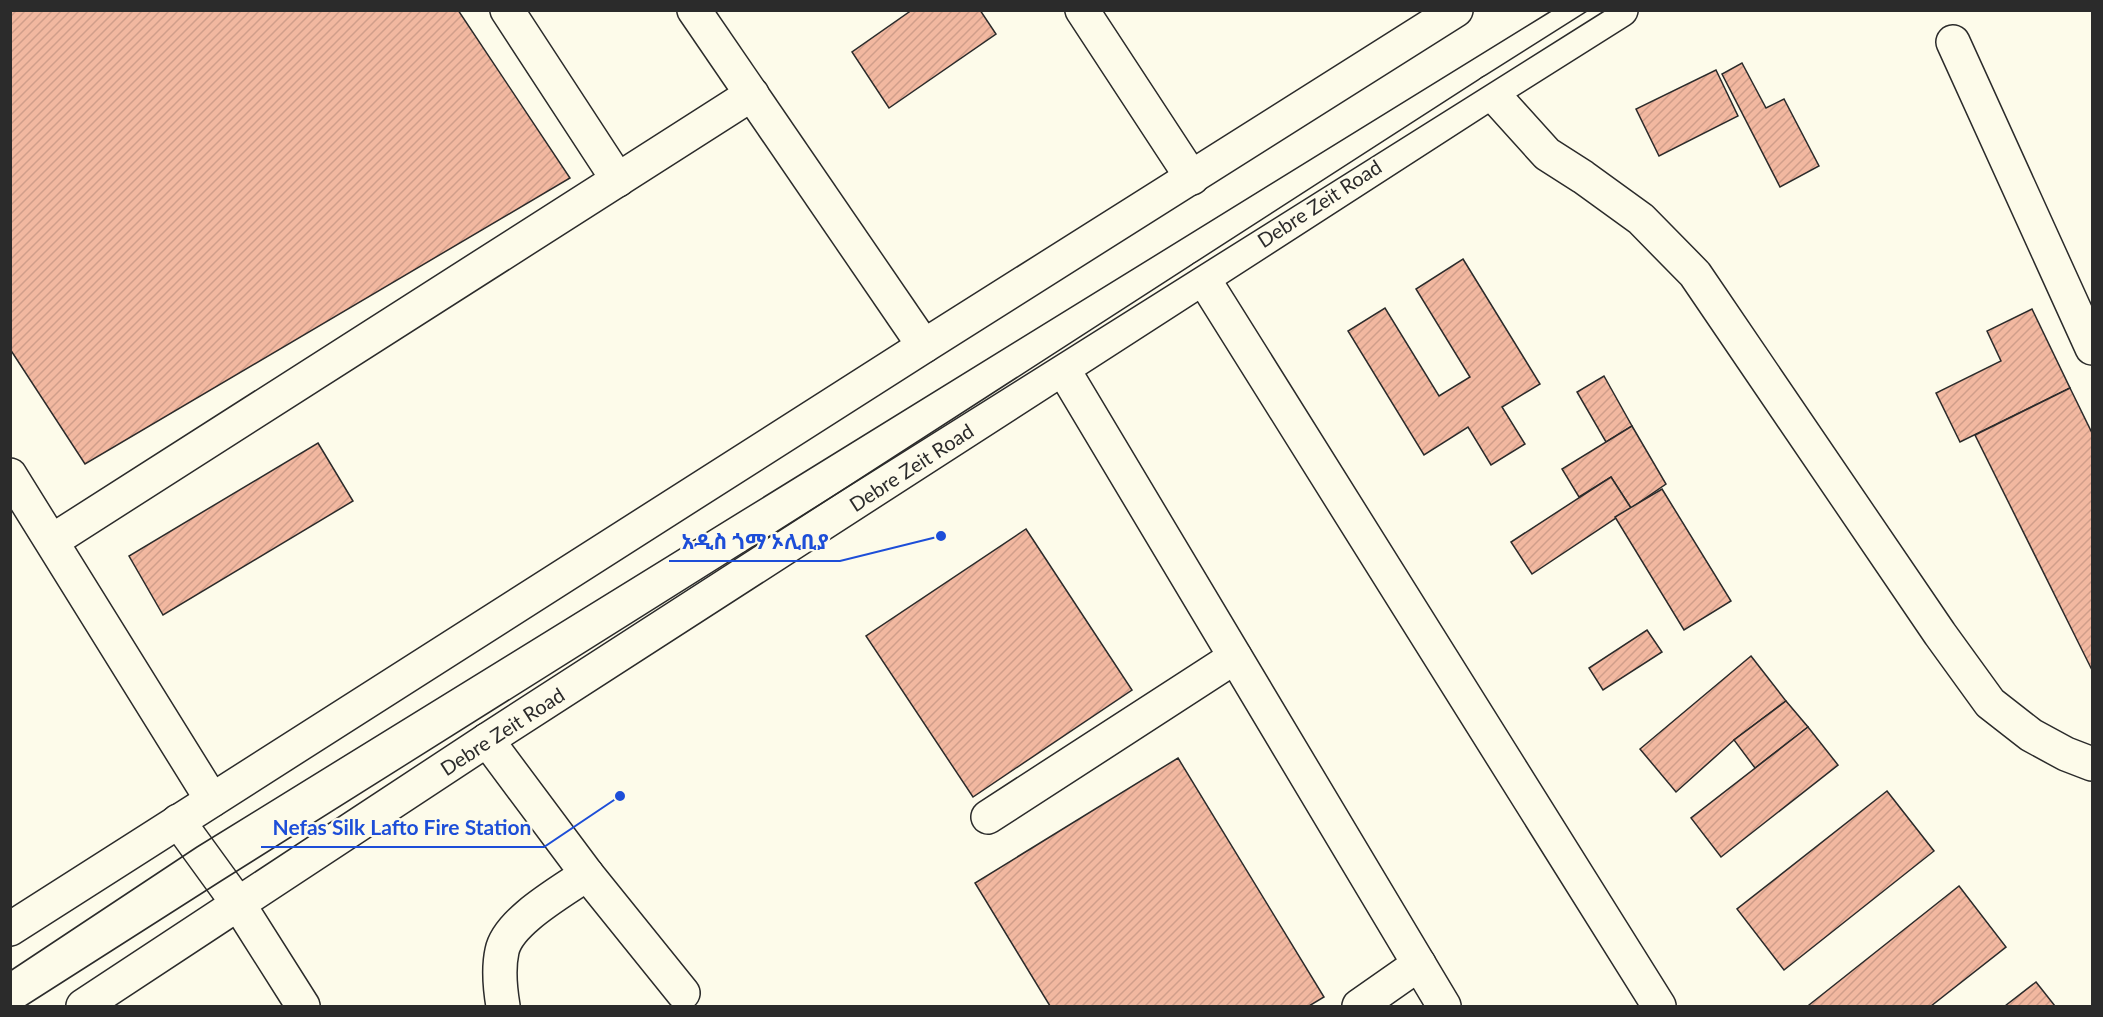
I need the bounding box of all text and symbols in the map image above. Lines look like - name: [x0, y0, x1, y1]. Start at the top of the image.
- street label: Debre Zeit Road: [1253, 154, 1385, 252]
- street label: Debre Zeit Road: [845, 418, 977, 516]
- callout: አዲስ ጎማ ኦሊቢያ: [669, 522, 840, 561]
- text: አዲስ ጎማ ኦሊቢያ: [681, 528, 829, 553]
- street label: Debre Zeit Road: [436, 682, 568, 780]
- callout: Nefas Silk Lafto Fire Station: [261, 808, 544, 847]
- text: Nefas Silk Lafto Fire Station: [273, 814, 531, 839]

